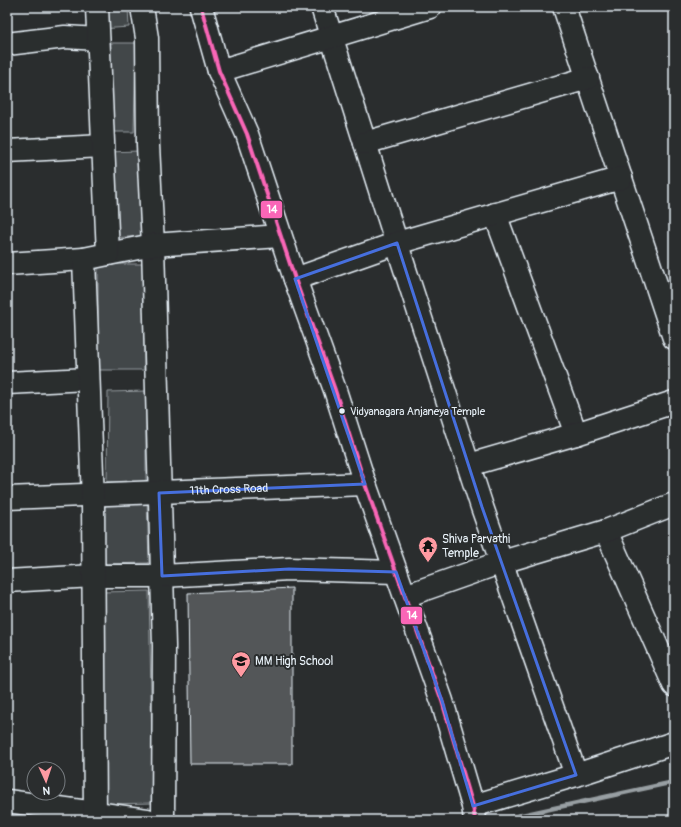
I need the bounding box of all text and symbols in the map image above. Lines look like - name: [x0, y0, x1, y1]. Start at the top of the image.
- line badge: 14: [260, 200, 283, 219]
- text: 14: [267, 203, 278, 216]
- place label: Vidyanagara Anjaneya Temple: [350, 405, 486, 418]
- marker: Vidyanagara Anjaneya Temple: [337, 406, 347, 416]
- street label: 11th Cross Road: [189, 481, 269, 499]
- place label: Shiva Parvathi Temple: [442, 532, 510, 561]
- temple icon: Shiva Parvathi Temple: [417, 535, 439, 563]
- line badge: 14: [400, 606, 423, 625]
- text: 14: [407, 609, 418, 622]
- school or university icon: MM High School: [230, 650, 252, 678]
- place label: MM High School: [255, 654, 334, 669]
- north arrow: [26, 761, 66, 801]
- text: N: [42, 784, 51, 797]

